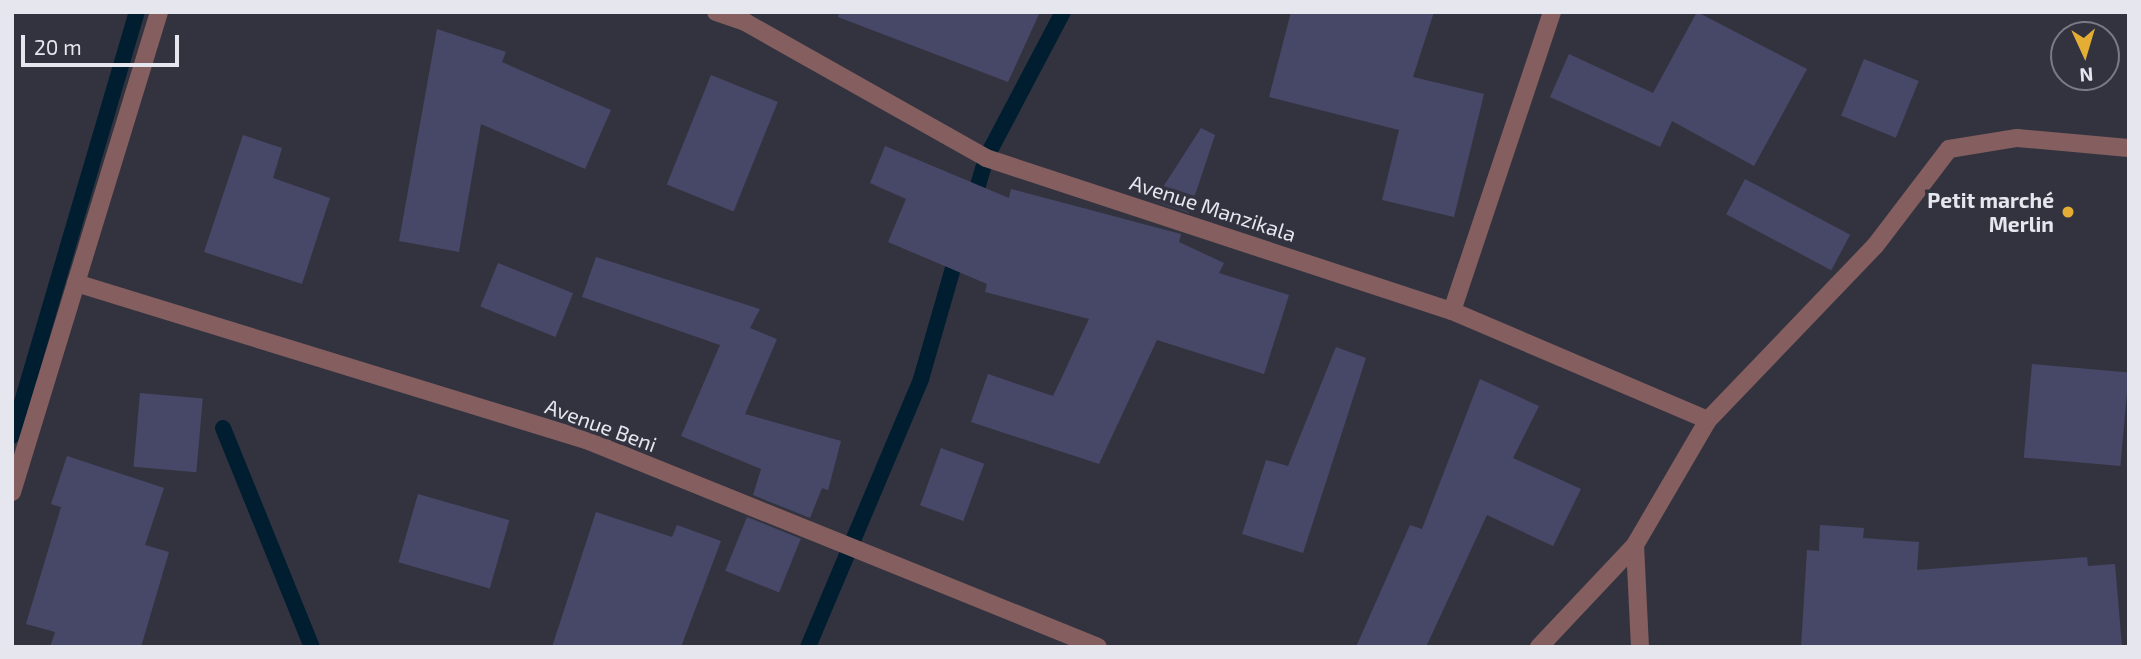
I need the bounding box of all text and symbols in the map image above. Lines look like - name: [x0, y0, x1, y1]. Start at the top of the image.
- scale bar: [24, 21, 182, 65]
- north arrow: [2050, 21, 2120, 91]
- text: 20 m: [34, 34, 82, 59]
- text: N: [2079, 64, 2094, 87]
- street label: Avenue Manzikala: [1127, 169, 1299, 247]
- place label: Petit marché Merlin: [1927, 187, 2054, 237]
- marker: Petit marché Merlin: [2060, 204, 2076, 220]
- street label: Avenue Beni: [542, 393, 660, 457]

